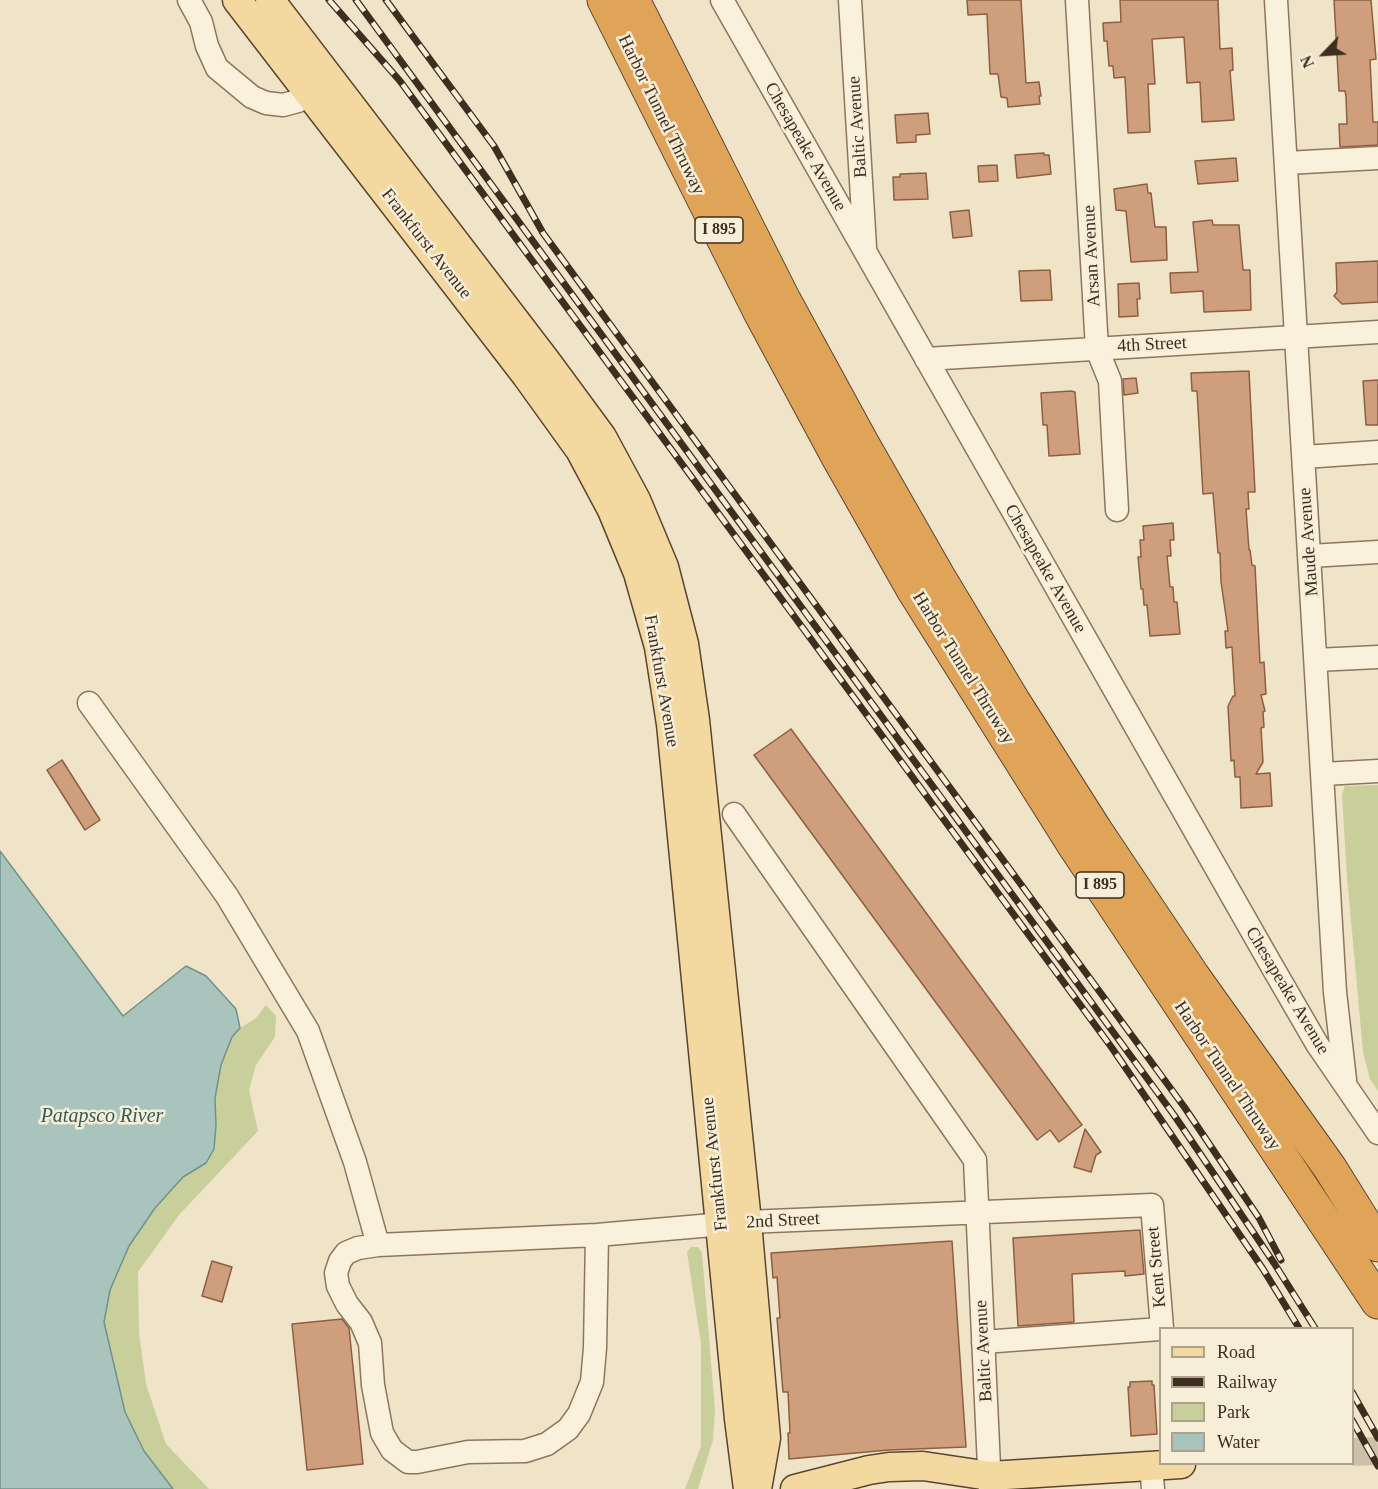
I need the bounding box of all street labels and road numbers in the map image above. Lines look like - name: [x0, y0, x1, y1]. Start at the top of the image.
- street label: Harbor Tunnel Thruway: [613, 31, 709, 199]
- street label: Baltic Avenue: [844, 75, 872, 179]
- street label: Chesapeake Avenue: [759, 79, 851, 215]
- street label: Frankfurst Avenue: [376, 185, 476, 303]
- street label: Arsan Avenue: [1079, 204, 1105, 308]
- road number: I 895: [695, 217, 743, 243]
- street label: 4th Street: [1117, 332, 1187, 358]
- street label: Maude Avenue: [1294, 487, 1324, 597]
- street label: Chesapeake Avenue: [999, 501, 1091, 637]
- street label: Harbor Tunnel Thruway: [907, 588, 1019, 748]
- street label: Frankfurst Avenue: [639, 613, 683, 749]
- road number: I 895: [1076, 872, 1124, 898]
- street label: Chesapeake Avenue: [1240, 923, 1334, 1059]
- street label: Harbor Tunnel Thruway: [1169, 997, 1285, 1155]
- street label: Frankfurst Avenue: [697, 1096, 733, 1232]
- street label: 2nd Street: [746, 1208, 820, 1234]
- street label: Kent Street: [1143, 1225, 1171, 1309]
- street label: Baltic Avenue: [971, 1299, 997, 1403]

